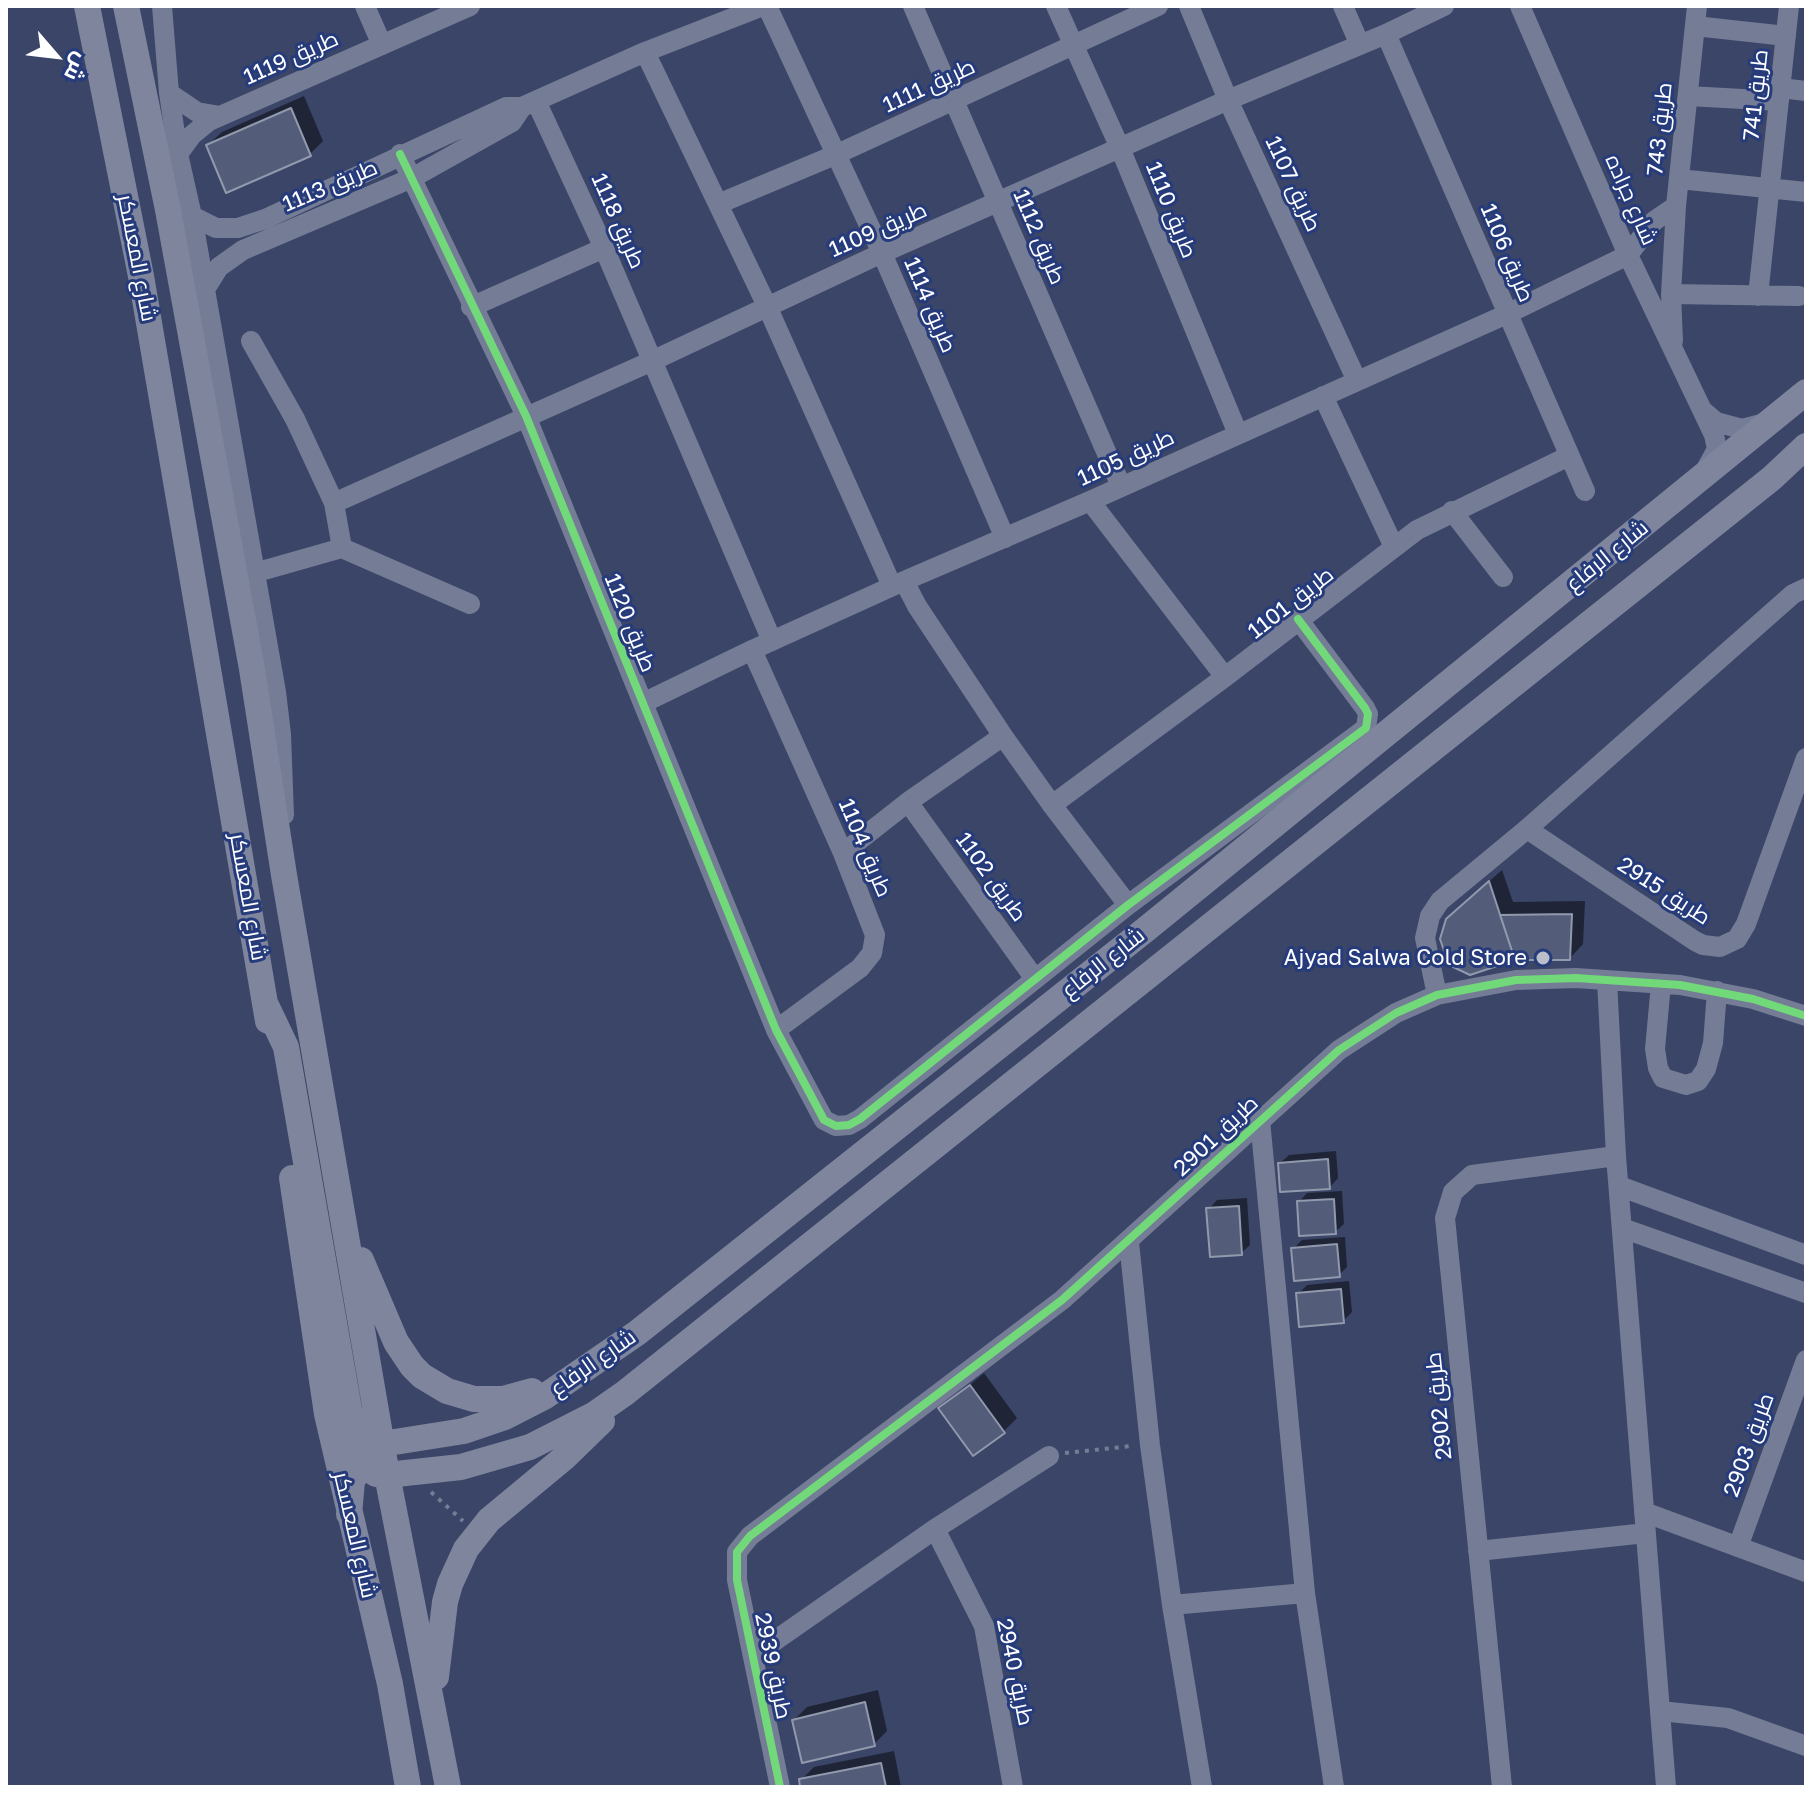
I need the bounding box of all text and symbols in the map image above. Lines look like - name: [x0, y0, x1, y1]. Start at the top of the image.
- north arrow: [16, 16, 96, 96]
- street label: طريق 1119: [239, 25, 343, 91]
- street label: طريق 741: [1738, 48, 1774, 142]
- text: ش: [59, 49, 96, 86]
- street label: طريق 1111: [879, 53, 979, 119]
- street label: طريق 743: [1642, 81, 1678, 177]
- street label: طريق 1107: [1259, 132, 1327, 236]
- street label: شارع جراده: [1599, 151, 1663, 249]
- street label: طريق 1113: [279, 154, 381, 218]
- street label: طريق 1110: [1140, 158, 1202, 262]
- street label: طريق 1118: [585, 169, 651, 273]
- street label: طريق 1112: [1007, 186, 1071, 288]
- street label: شارع المعسكر: [112, 192, 162, 324]
- street label: طريق 1109: [825, 197, 931, 263]
- street label: طريق 1106: [1475, 200, 1539, 306]
- street label: طريق 1114: [898, 253, 962, 357]
- street label: طريق 1105: [1074, 424, 1178, 492]
- street label: شارع الرفاع: [1560, 515, 1654, 597]
- street label: طريق 1101: [1243, 561, 1339, 645]
- street label: طريق 1120: [598, 570, 662, 676]
- street label: طريق 1104: [832, 795, 898, 901]
- street label: طريق 1102: [950, 827, 1032, 927]
- street label: شارع المعسكر: [224, 831, 272, 963]
- street label: طريق 2915: [1613, 851, 1715, 931]
- street label: شارع الرفاع: [1056, 922, 1150, 1004]
- place label: Ajyad Salwa Cold Store: [1284, 945, 1527, 971]
- marker: Ajyad Salwa Cold Store: [1534, 949, 1552, 967]
- street label: طريق 2901: [1168, 1090, 1264, 1182]
- street label: شارع الرفاع: [545, 1324, 641, 1402]
- street label: طريق 2902: [1420, 1351, 1458, 1461]
- street label: طريق 2903: [1718, 1390, 1780, 1500]
- street label: شارع المعسكر: [328, 1469, 382, 1601]
- street label: طريق 2939: [749, 1610, 797, 1722]
- street label: طريق 2940: [991, 1616, 1039, 1728]

